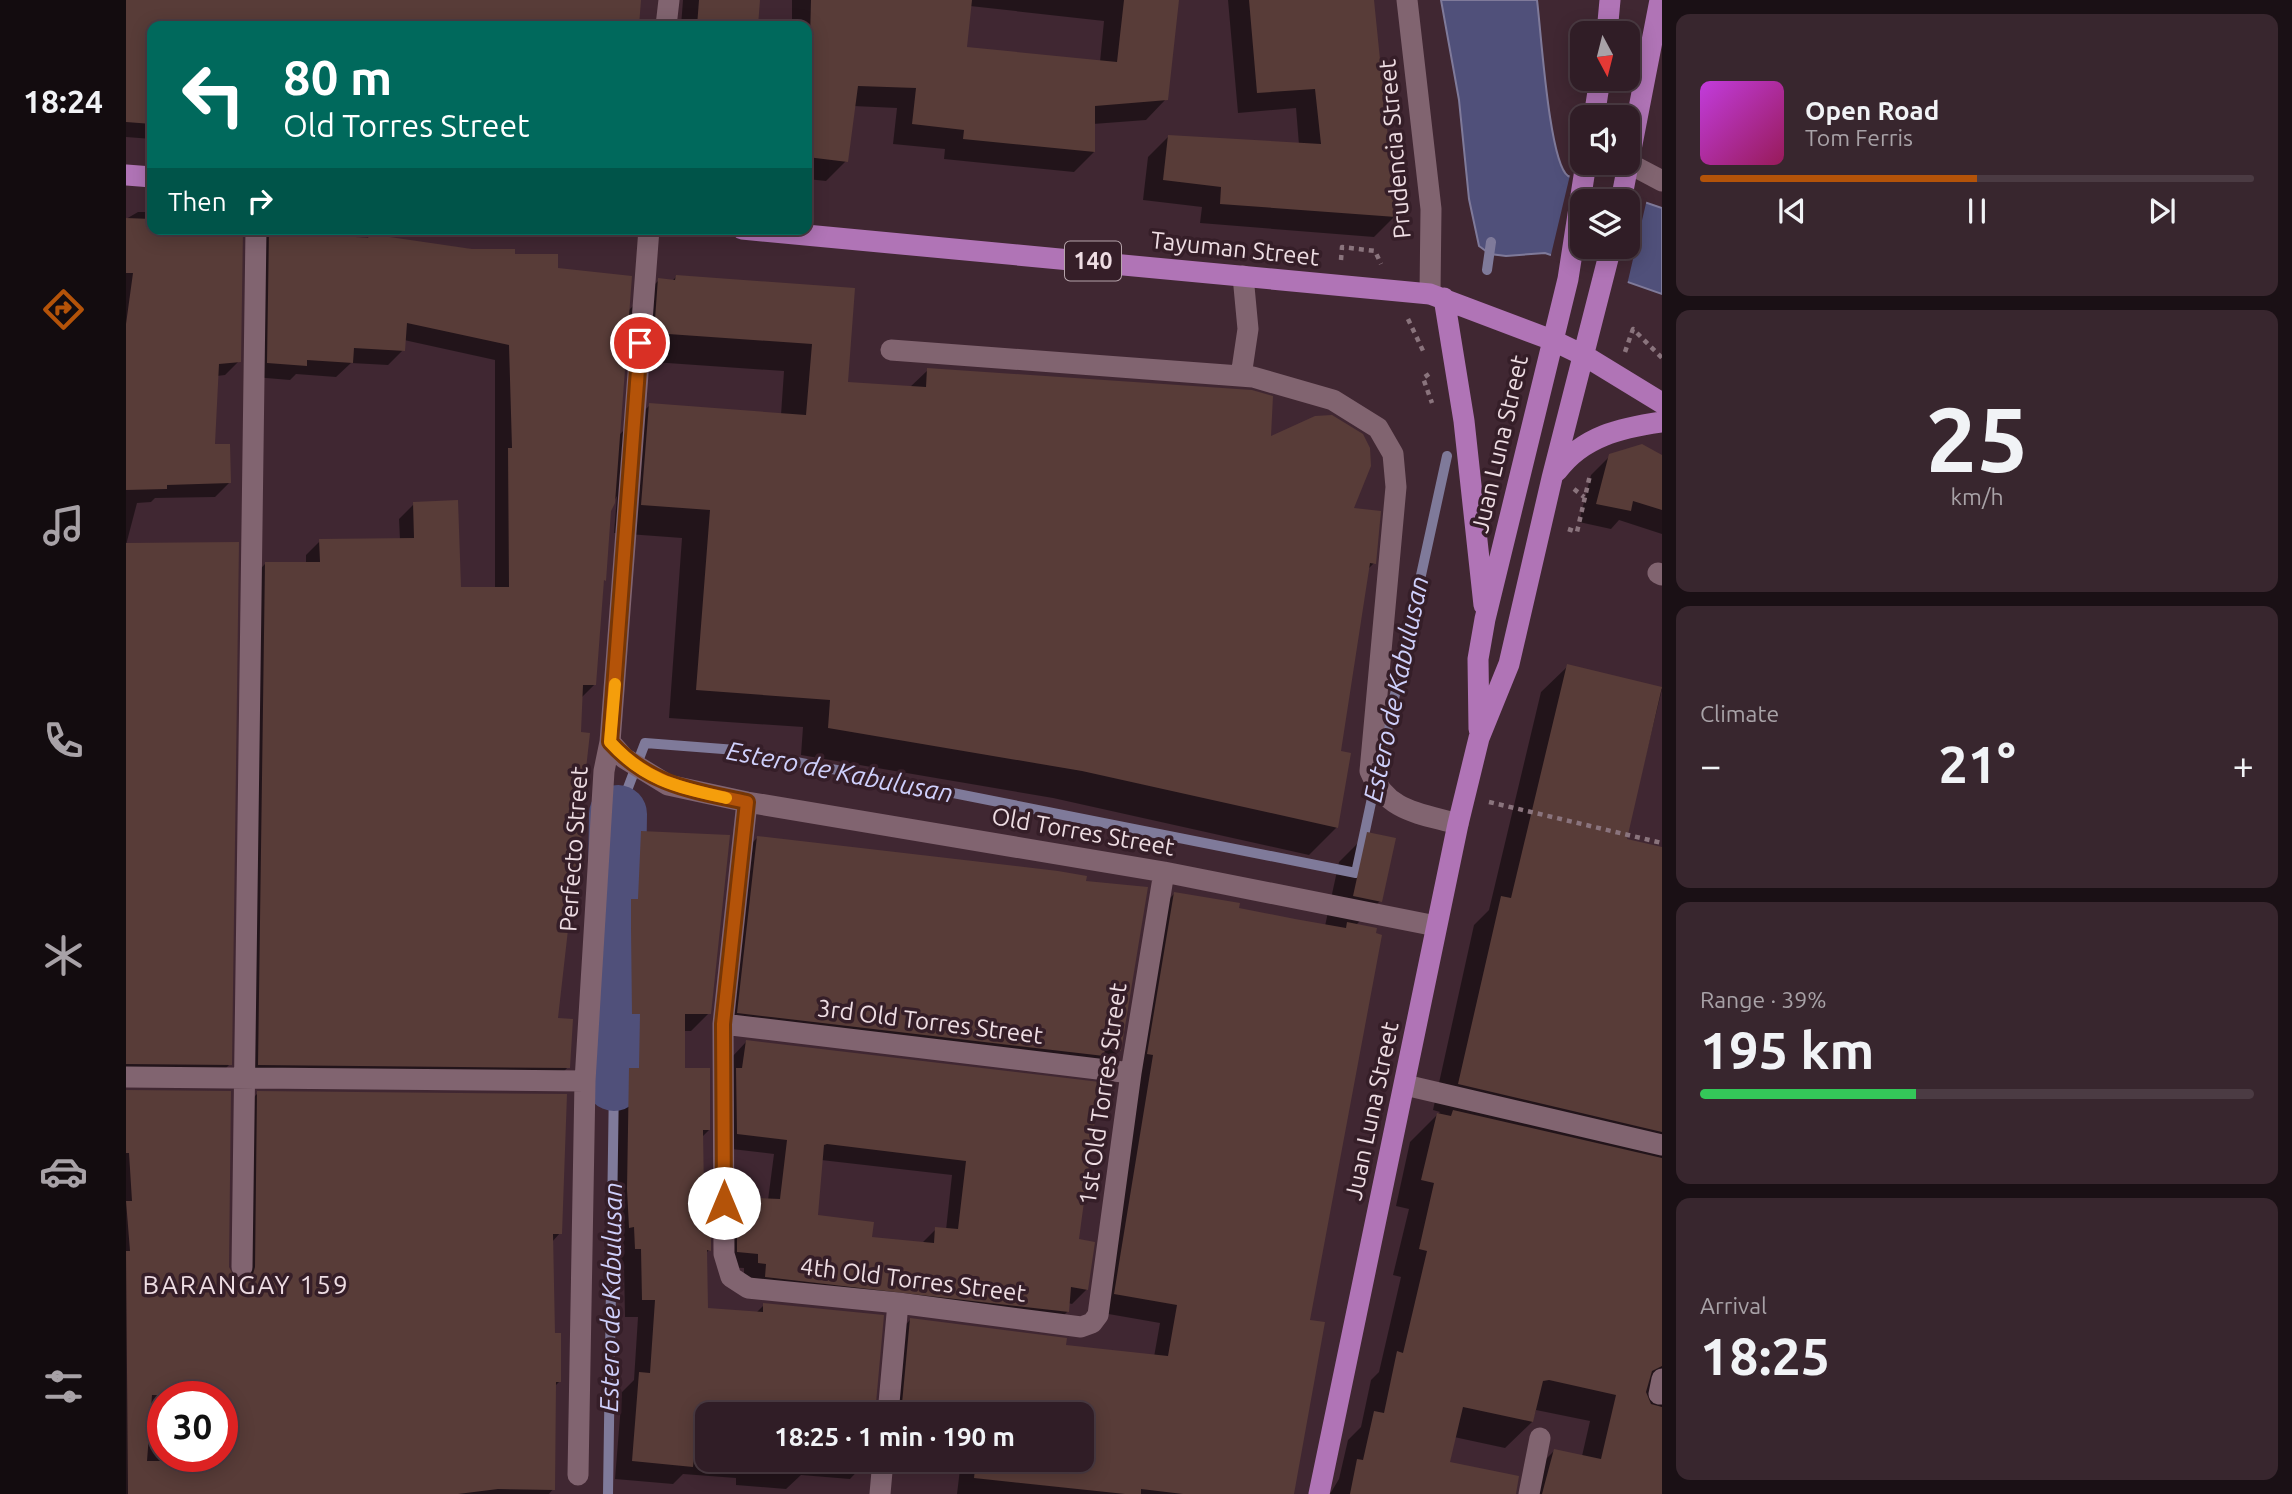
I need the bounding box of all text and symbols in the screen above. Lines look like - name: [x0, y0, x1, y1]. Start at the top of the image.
- north arrow: [1570, 21, 1640, 91]
- map controls: [1570, 21, 1640, 259]
- icon: left: [168, 49, 259, 140]
- text: 80 m: [283, 49, 392, 104]
- street label: Prudencia Street: [1373, 58, 1416, 240]
- text: 18:24: [23, 83, 103, 119]
- text: Open Road: [1805, 96, 1939, 125]
- button: sound: [1570, 105, 1640, 175]
- text: Old Torres Street: [283, 107, 530, 143]
- text: Tom Ferris: [1805, 125, 1913, 150]
- icon: right: [241, 182, 279, 220]
- text: Then: [168, 187, 227, 216]
- button: layers: [1570, 189, 1640, 259]
- icon: previous: [1773, 192, 1811, 230]
- icon: pause: [1958, 192, 1996, 230]
- icon: next: [2143, 192, 2181, 230]
- street label: Tayuman Street: [1149, 226, 1321, 271]
- road number: 140: [1065, 242, 1121, 280]
- icon: directions: [39, 285, 88, 334]
- pin: [610, 313, 670, 373]
- icon: arrive: [621, 324, 659, 362]
- street label: Juan Luna Street: [1466, 352, 1533, 535]
- text: 25: [1926, 387, 2028, 489]
- text: km/h: [1950, 484, 2004, 509]
- icon: music: [39, 501, 88, 550]
- water label: Estero de Kabulusan: [1357, 573, 1434, 804]
- text: Climate: [1700, 701, 1779, 726]
- icon: phone: [39, 716, 88, 765]
- water label: Estero de Kabulusan: [724, 735, 956, 808]
- text: 21°: [1938, 735, 2016, 793]
- text: −: [1700, 744, 1721, 786]
- text: +: [2233, 744, 2254, 786]
- street label: Perfecto Street: [554, 765, 593, 933]
- street label: Old Torres Street: [990, 802, 1177, 861]
- icon: climate: [39, 931, 88, 980]
- street label: 1st Old Torres Street: [1074, 981, 1132, 1207]
- text: Range · 39%: [1700, 987, 1827, 1012]
- street label: 3rd Old Torres Street: [816, 994, 1045, 1049]
- street label: Juan Luna Street: [1339, 1019, 1404, 1202]
- text: 195 km: [1700, 1021, 1874, 1079]
- icon: car: [39, 1147, 88, 1196]
- position arrow: [687, 1166, 761, 1240]
- water label: Estero de Kabulusan: [594, 1182, 627, 1412]
- street label: 4th Old Torres Street: [799, 1252, 1028, 1307]
- district label: BARANGAY 159: [142, 1270, 350, 1299]
- text: Arrival: [1700, 1293, 1767, 1318]
- text: 18:25: [1700, 1327, 1830, 1385]
- icon: filters: [39, 1362, 88, 1411]
- speed limit sign: 30: [147, 1381, 238, 1472]
- text: 18:25 · 1 min · 190 m: [774, 1422, 1015, 1451]

